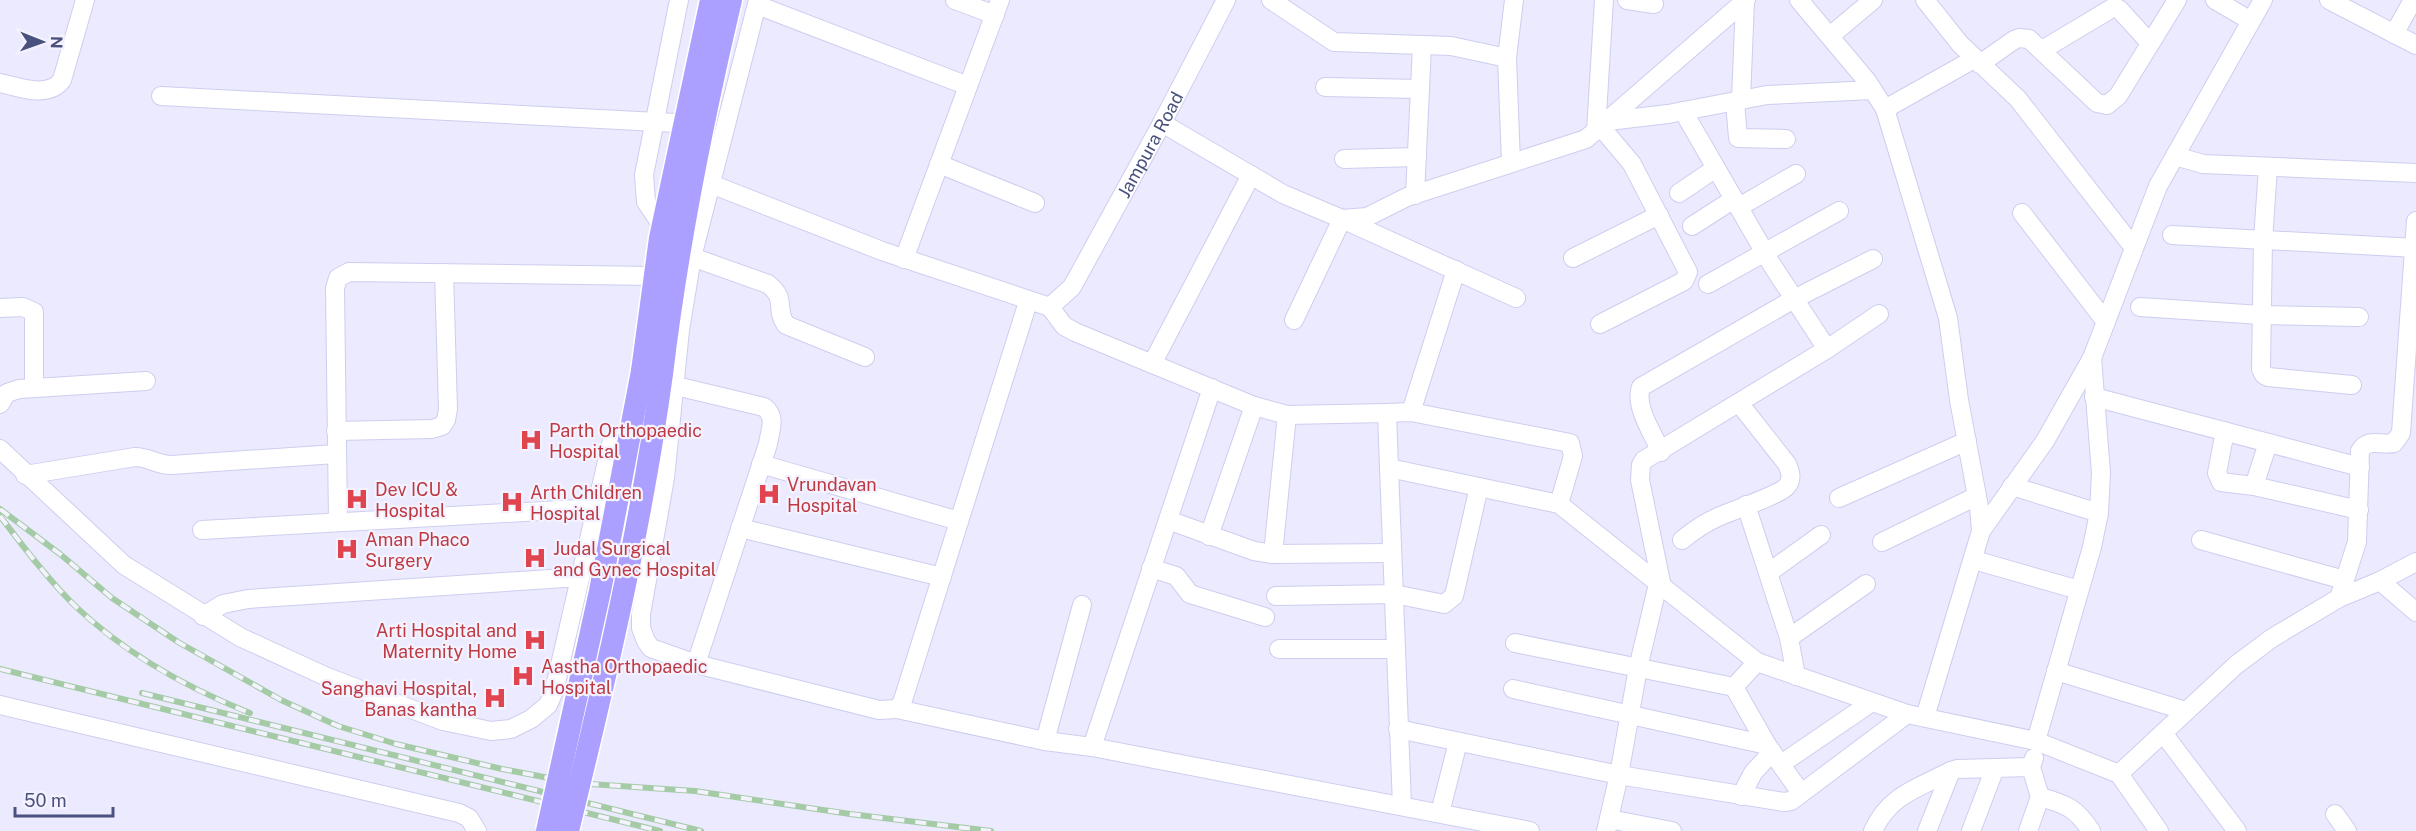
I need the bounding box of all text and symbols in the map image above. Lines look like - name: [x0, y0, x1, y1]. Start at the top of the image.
- north arrow: [12, 12, 72, 72]
- text: N: [47, 36, 66, 49]
- street label: Jampura Road: [1113, 88, 1187, 201]
- place label: Parth Orthopaedic Hospital: [549, 420, 702, 462]
- hospital icon: Parth Orthopaedic Hospital: [518, 427, 544, 453]
- place label: Vrundavan Hospital: [787, 474, 877, 516]
- place label: Dev ICU & Hospital: [375, 479, 458, 521]
- hospital icon: Vrundavan Hospital: [756, 481, 782, 507]
- place label: Arth Children Hospital: [530, 482, 642, 524]
- hospital icon: Dev ICU & Hospital: [344, 486, 370, 512]
- hospital icon: Arth Children Hospital: [499, 489, 525, 515]
- place label: Aman Phaco Surgery: [365, 529, 470, 571]
- hospital icon: Aman Phaco Surgery: [334, 536, 360, 562]
- place label: Judal Surgical and Gynec Hospital: [553, 538, 716, 580]
- hospital icon: Judal Surgical and Gynec Hospital: [522, 545, 548, 571]
- place label: Arti Hospital and Maternity Home: [376, 620, 517, 662]
- hospital icon: Arti Hospital and Maternity Home: [522, 627, 548, 653]
- place label: Aastha Orthopaedic Hospital: [541, 656, 708, 698]
- hospital icon: Aastha Orthopaedic Hospital: [510, 663, 536, 689]
- place label: Sanghavi Hospital, Banas kantha: [321, 678, 477, 720]
- hospital icon: Sanghavi Hospital, Banas kantha: [482, 685, 508, 711]
- scale bar: [15, 780, 112, 818]
- text: 50 m: [24, 790, 67, 811]

